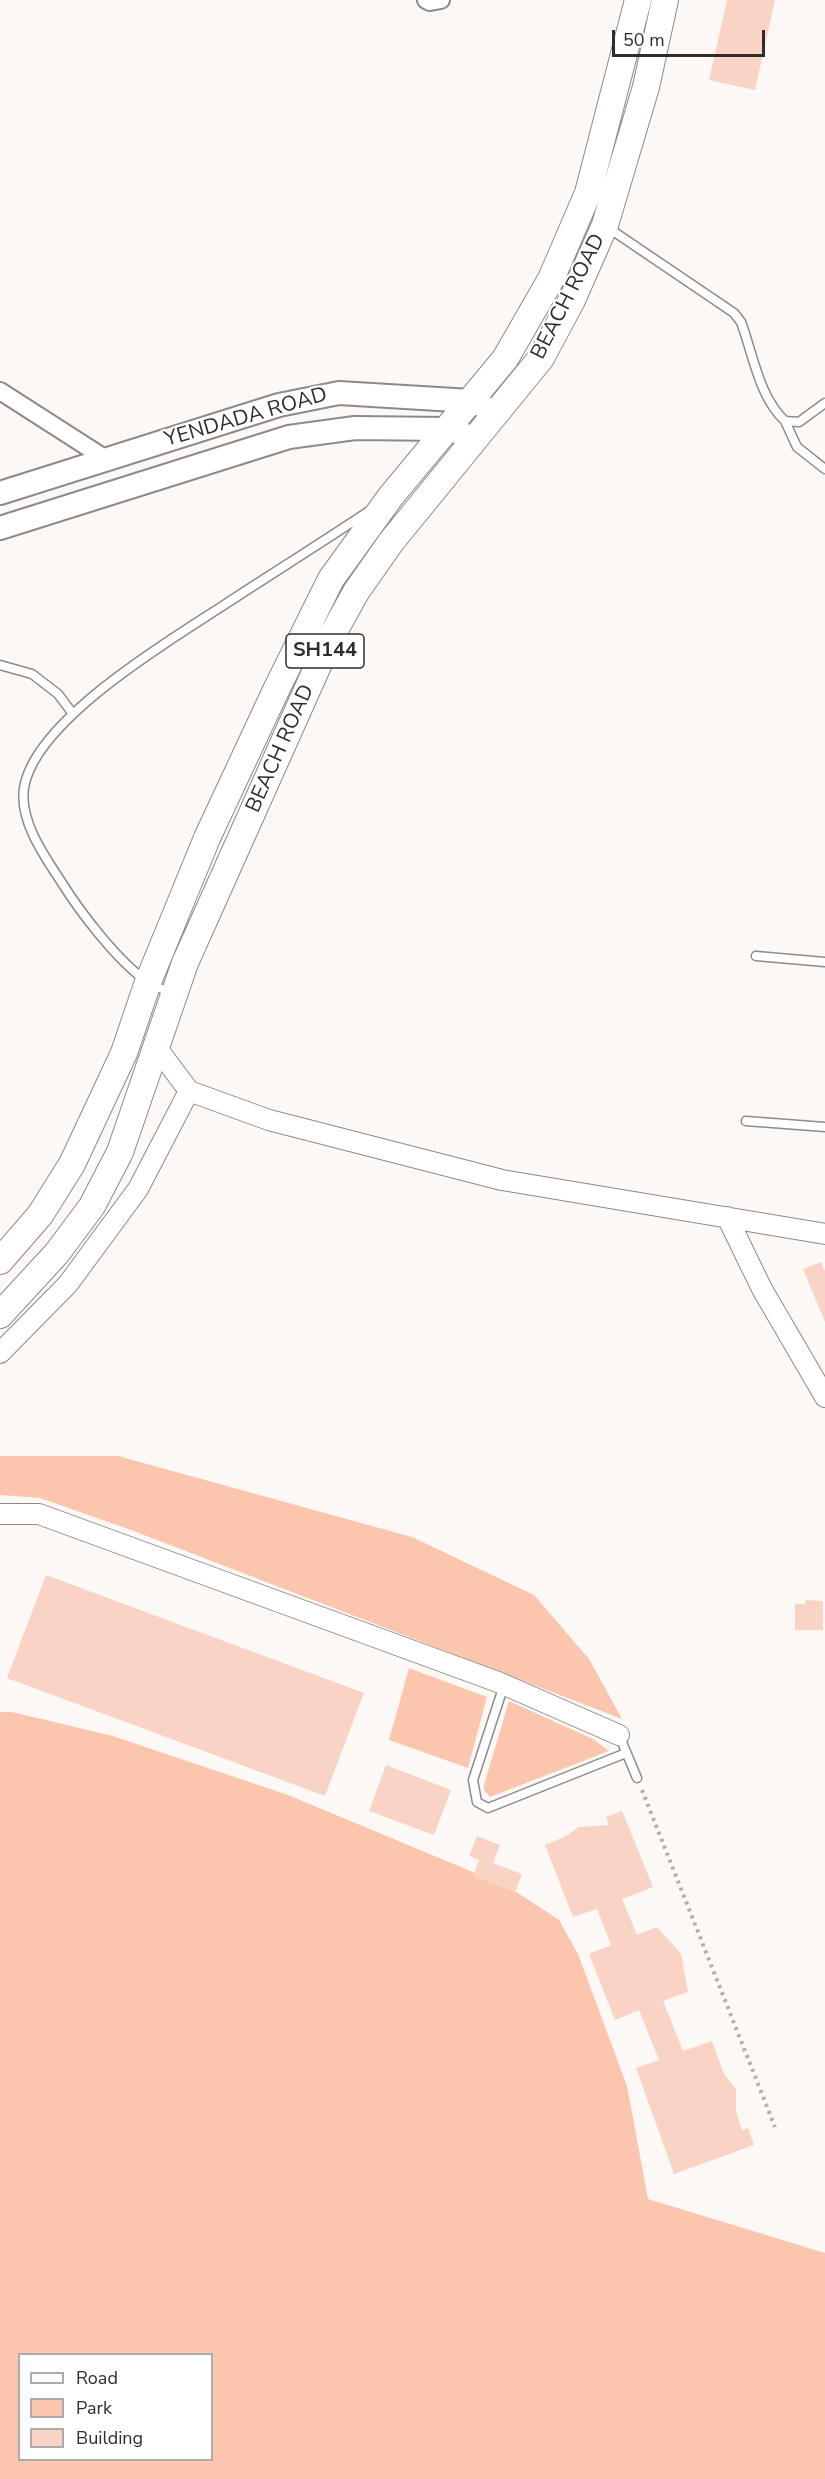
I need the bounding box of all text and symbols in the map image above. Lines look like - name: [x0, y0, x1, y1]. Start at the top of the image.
- scale bar: [615, 18, 768, 56]
- text: 50 m: [623, 28, 665, 52]
- street label: BEACH ROAD: [527, 230, 611, 364]
- street label: YENDADA ROAD: [162, 383, 330, 453]
- road number: SH144: [286, 634, 364, 668]
- street label: BEACH ROAD: [242, 681, 320, 817]
- legend: [18, 2353, 213, 2461]
- text: Road: [76, 2366, 118, 2390]
- text: Park: [76, 2396, 112, 2420]
- text: Building: [76, 2426, 143, 2450]

